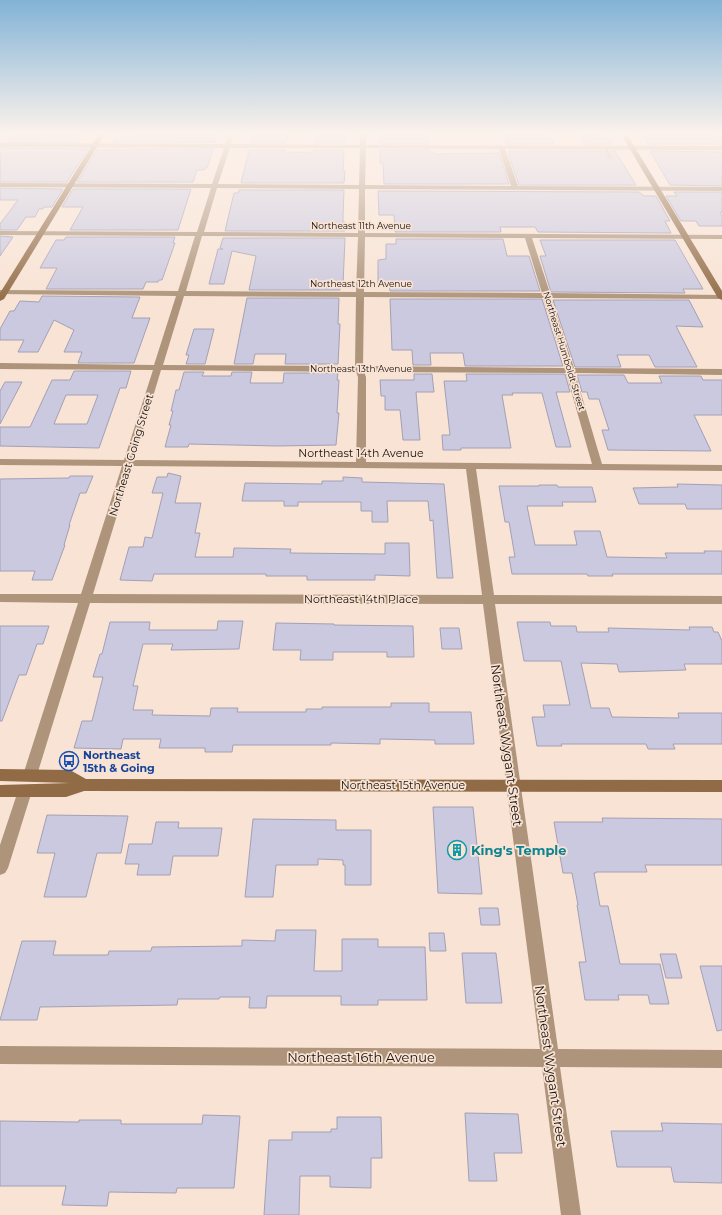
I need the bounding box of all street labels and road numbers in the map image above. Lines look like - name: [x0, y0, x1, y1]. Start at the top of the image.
- street label: Northeast 11th Avenue: [311, 220, 412, 231]
- street label: Northeast 12th Avenue: [310, 278, 412, 289]
- street label: Northeast Humboldt Street: [541, 290, 588, 412]
- street label: Northeast 13th Avenue: [310, 363, 412, 374]
- street label: Northeast Going Street: [106, 391, 156, 518]
- street label: Northeast 14th Avenue: [298, 446, 424, 460]
- street label: Northeast 14th Place: [304, 592, 418, 606]
- street label: Northeast Wygant Street: [488, 663, 526, 827]
- street label: Northeast 15th Avenue: [341, 778, 466, 792]
- street label: Northeast Wygant Street: [532, 984, 570, 1148]
- street label: Northeast 16th Avenue: [287, 1049, 435, 1065]

